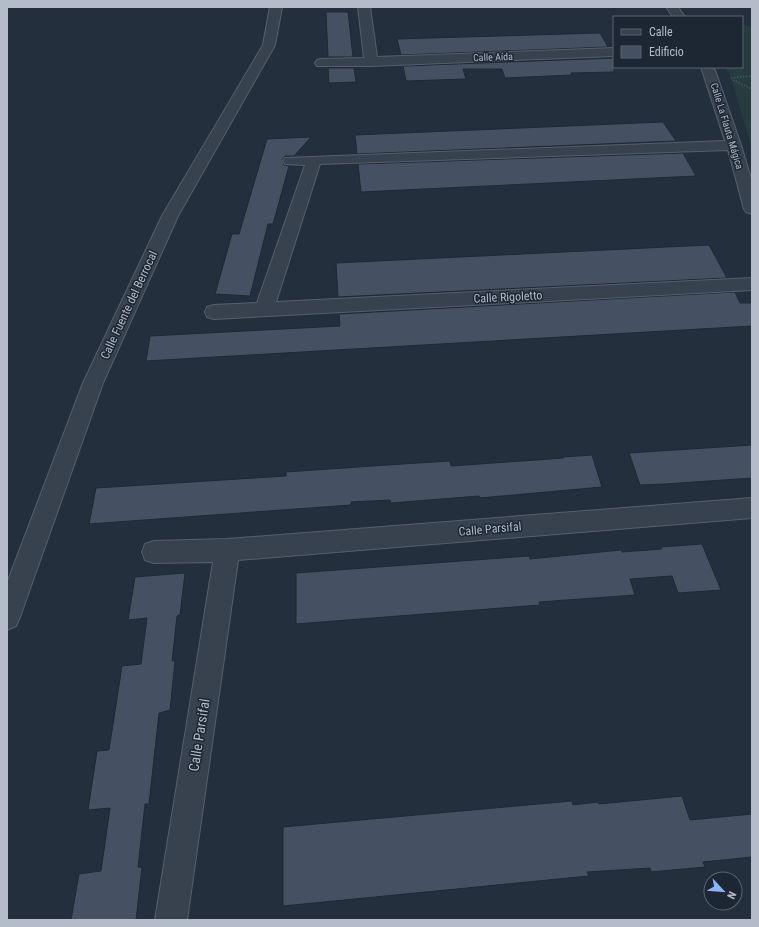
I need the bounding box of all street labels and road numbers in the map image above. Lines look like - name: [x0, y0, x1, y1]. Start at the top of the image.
- street label: Calle Aída: [473, 51, 513, 63]
- street label: Calle La Flauta Mágica: [709, 82, 745, 171]
- street label: Calle Fuente del Berrocal: [98, 249, 160, 361]
- street label: Calle Rigoletto: [473, 288, 543, 306]
- street label: Calle Parsifal: [458, 519, 522, 539]
- street label: Calle Parsifal: [185, 697, 213, 773]

